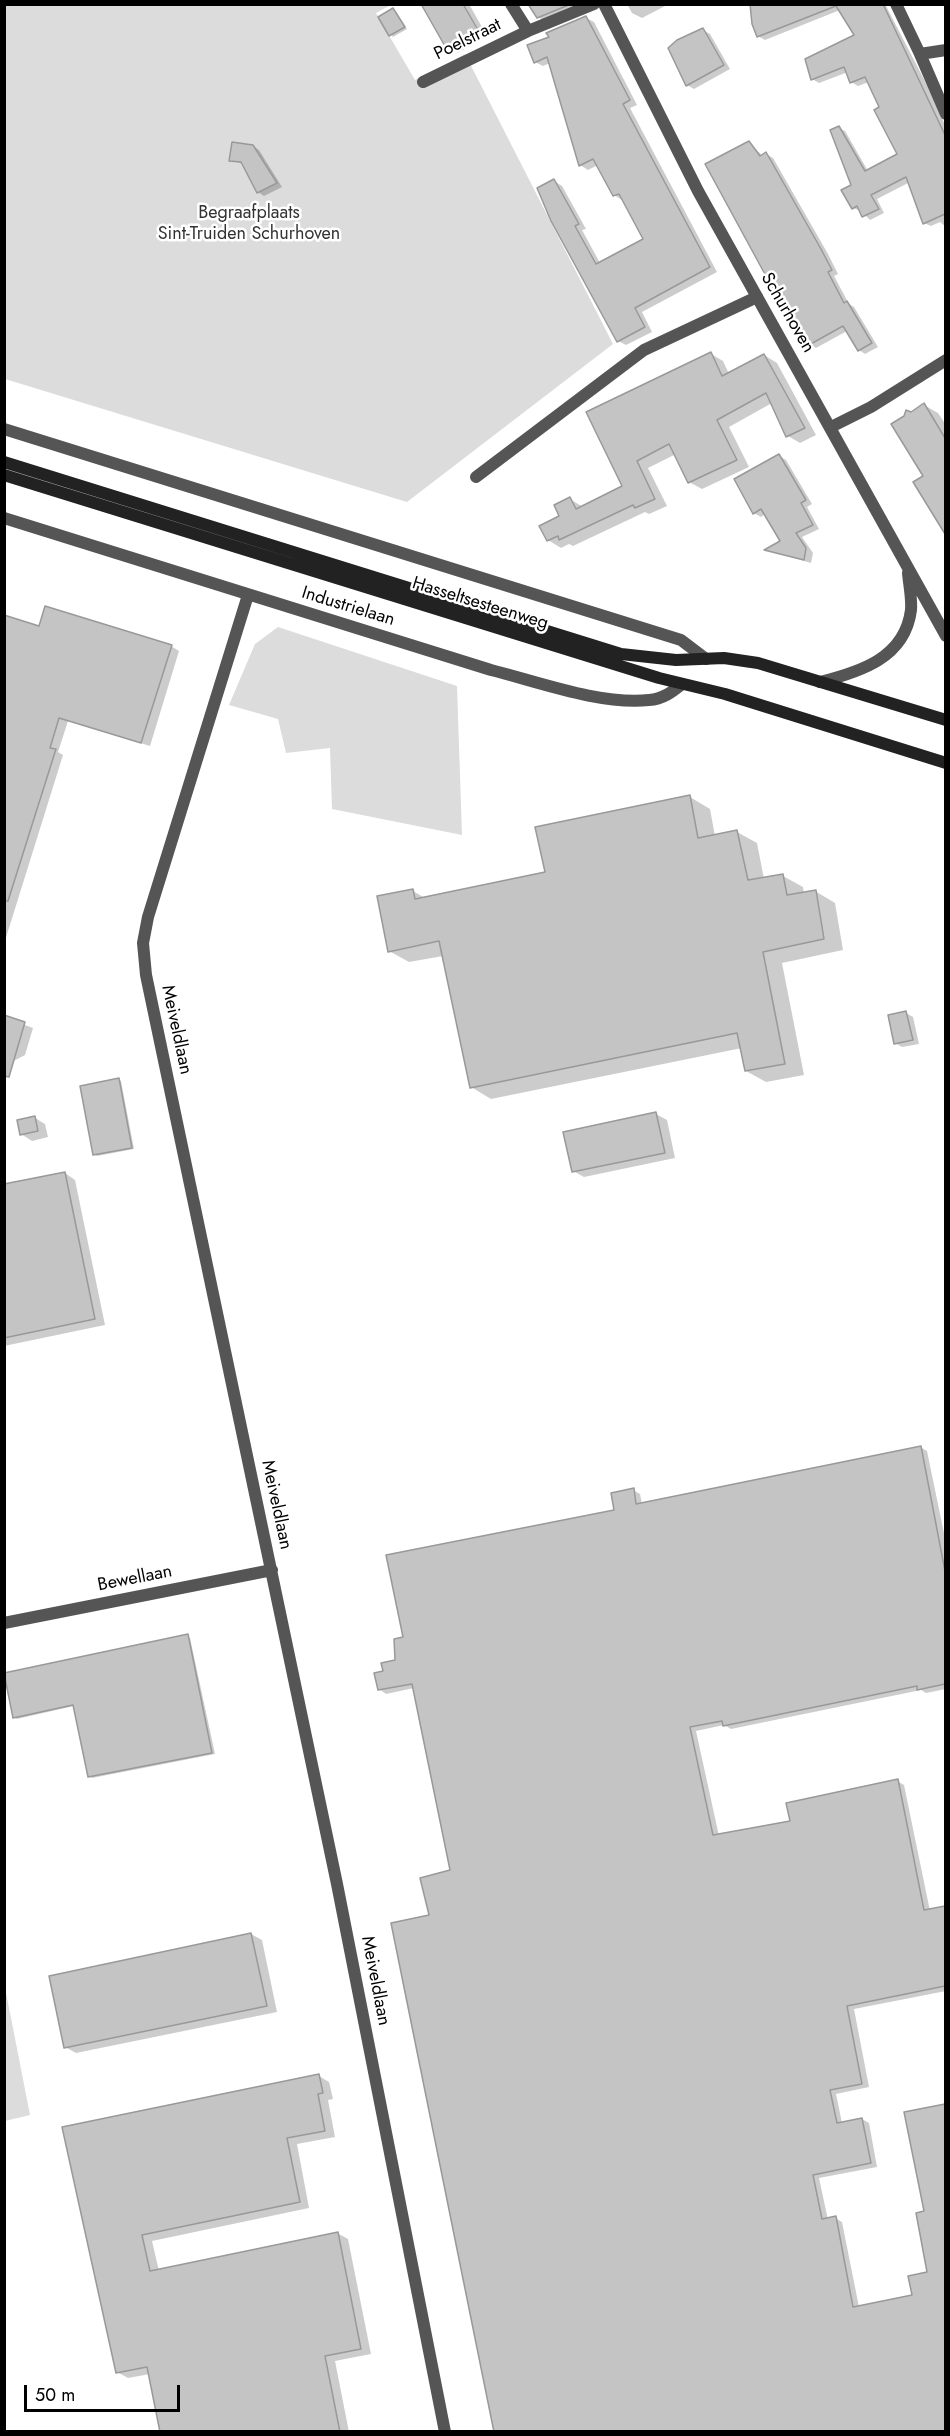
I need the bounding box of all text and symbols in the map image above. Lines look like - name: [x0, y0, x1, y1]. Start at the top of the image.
- street label: Poelstraat: [431, 15, 505, 65]
- park label: Begraafplaats Sint-Truiden Schurhoven: [158, 203, 340, 246]
- street label: Schurhoven: [755, 269, 819, 357]
- street label: Hasseltsesteenweg: [409, 573, 551, 635]
- street label: Industrielaan: [299, 583, 397, 631]
- street label: Meiveldlaan: [156, 983, 196, 1077]
- street label: Meiveldlaan: [256, 1458, 296, 1552]
- street label: Bewellaan: [96, 1561, 174, 1597]
- street label: Meiveldlaan: [356, 1934, 394, 2028]
- scale bar: [27, 2373, 183, 2411]
- text: 50 m: [35, 2382, 75, 2408]

